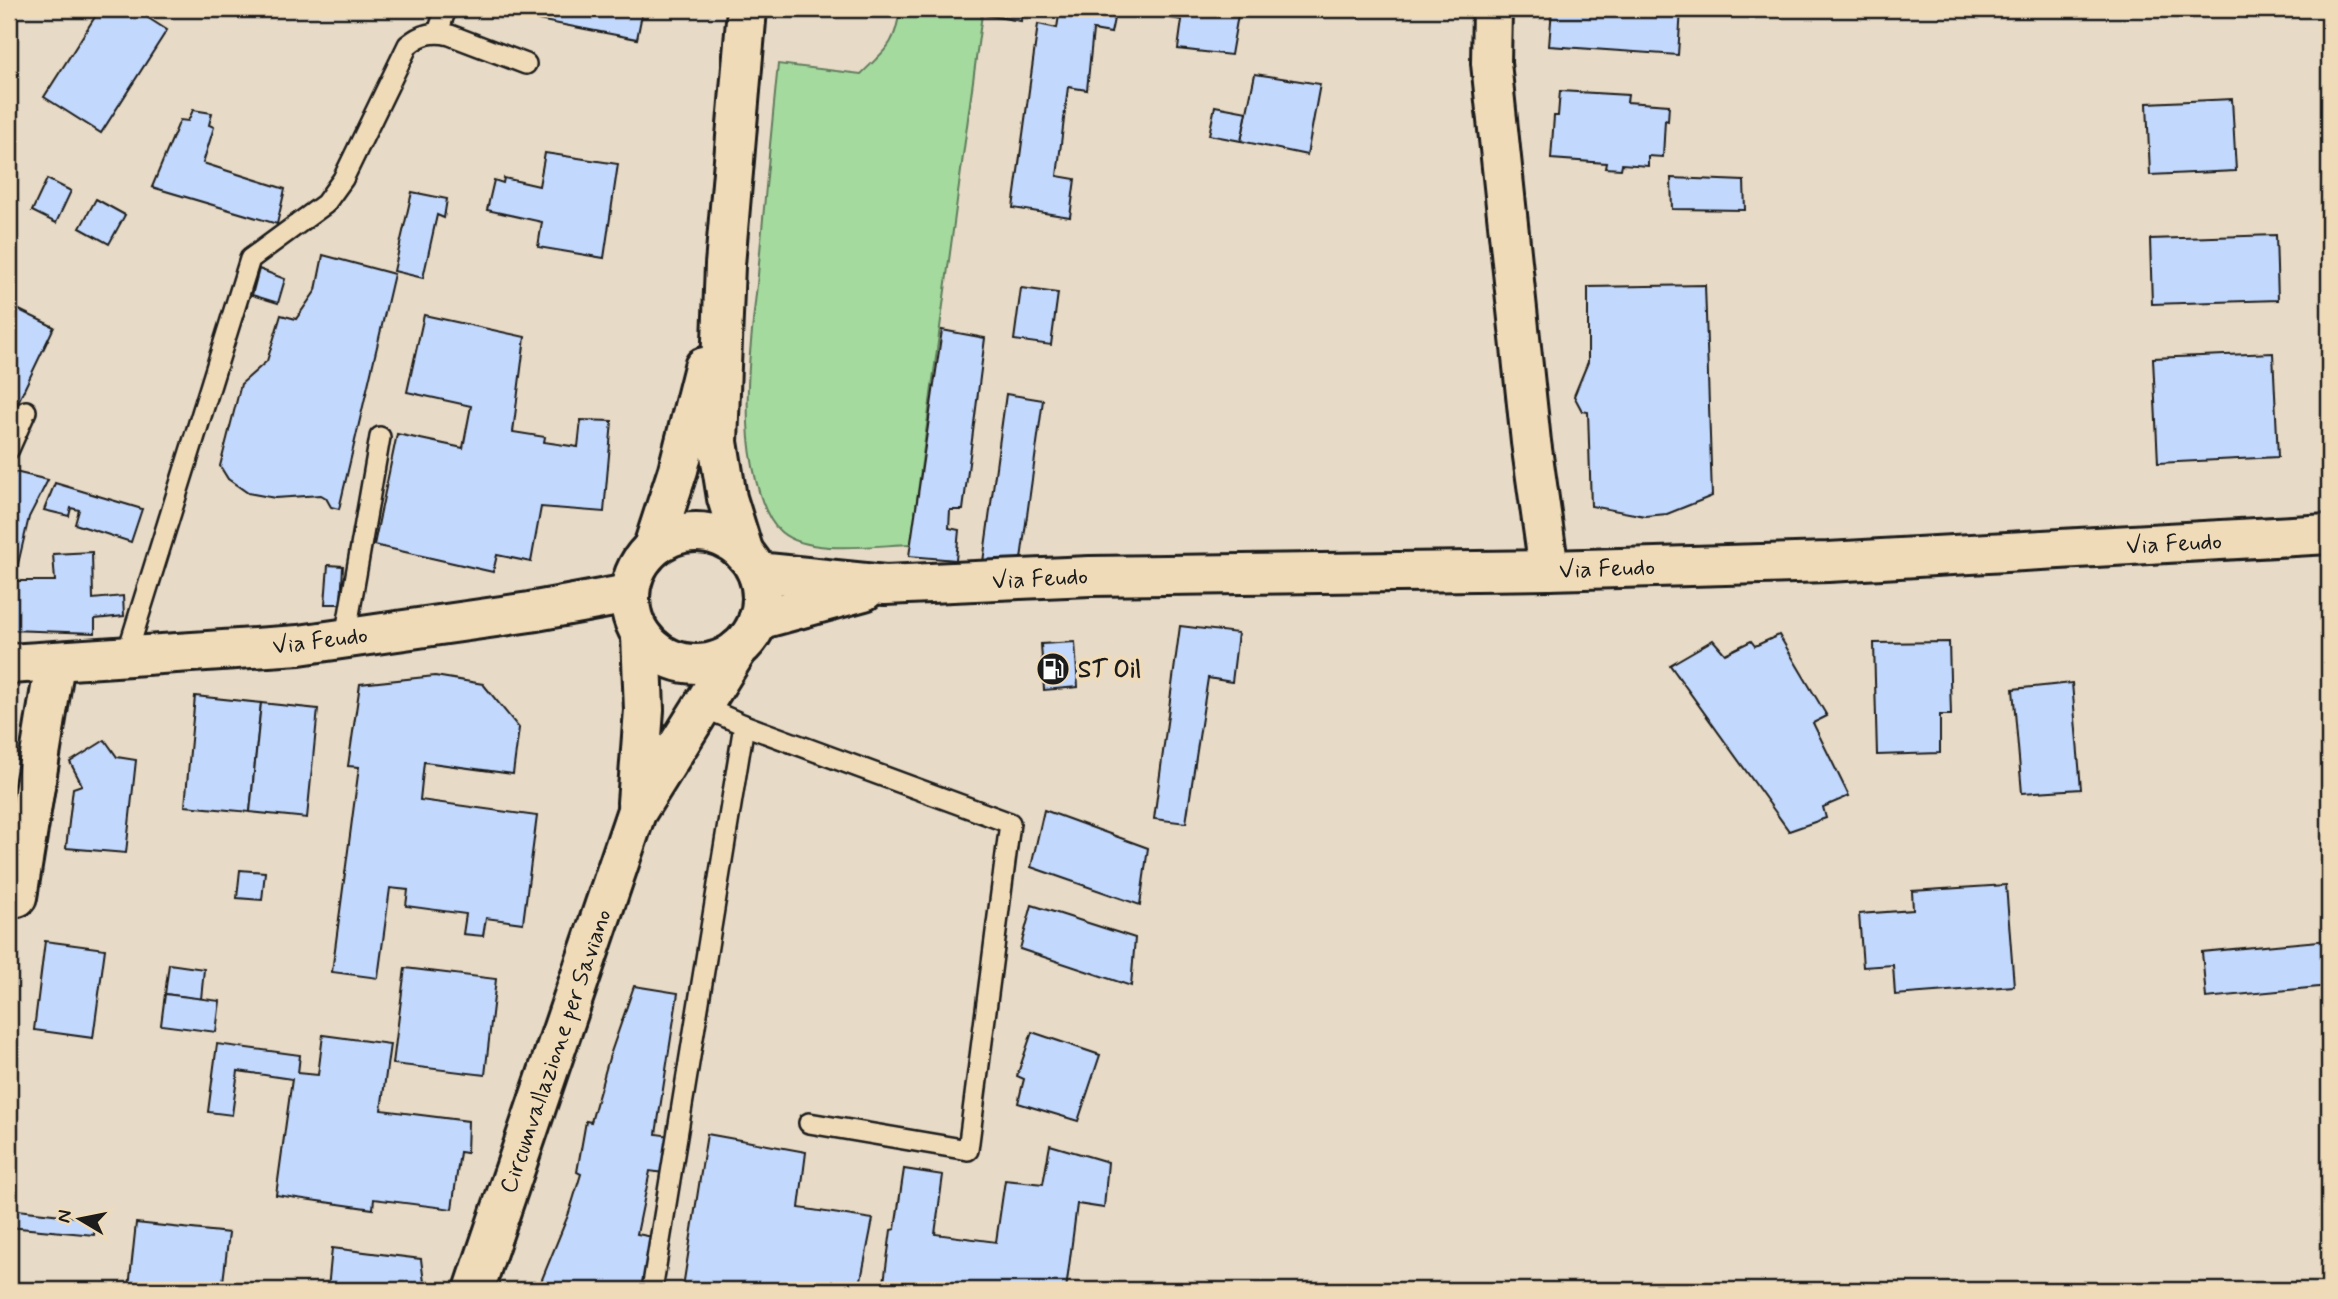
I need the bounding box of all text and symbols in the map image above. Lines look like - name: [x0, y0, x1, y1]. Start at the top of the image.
- street label: Via Feudo: [2125, 527, 2223, 562]
- street label: Via Feudo: [1559, 552, 1656, 587]
- street label: Via Feudo: [991, 562, 1089, 597]
- street label: Via Feudo: [271, 620, 370, 663]
- fuel station icon: ST Oil: [1034, 650, 1072, 688]
- place label: ST Oil: [1078, 655, 1141, 686]
- street label: Circumvallazione per Saviano: [493, 905, 620, 1198]
- north arrow: [46, 1184, 116, 1254]
- text: N: [51, 1208, 78, 1225]

